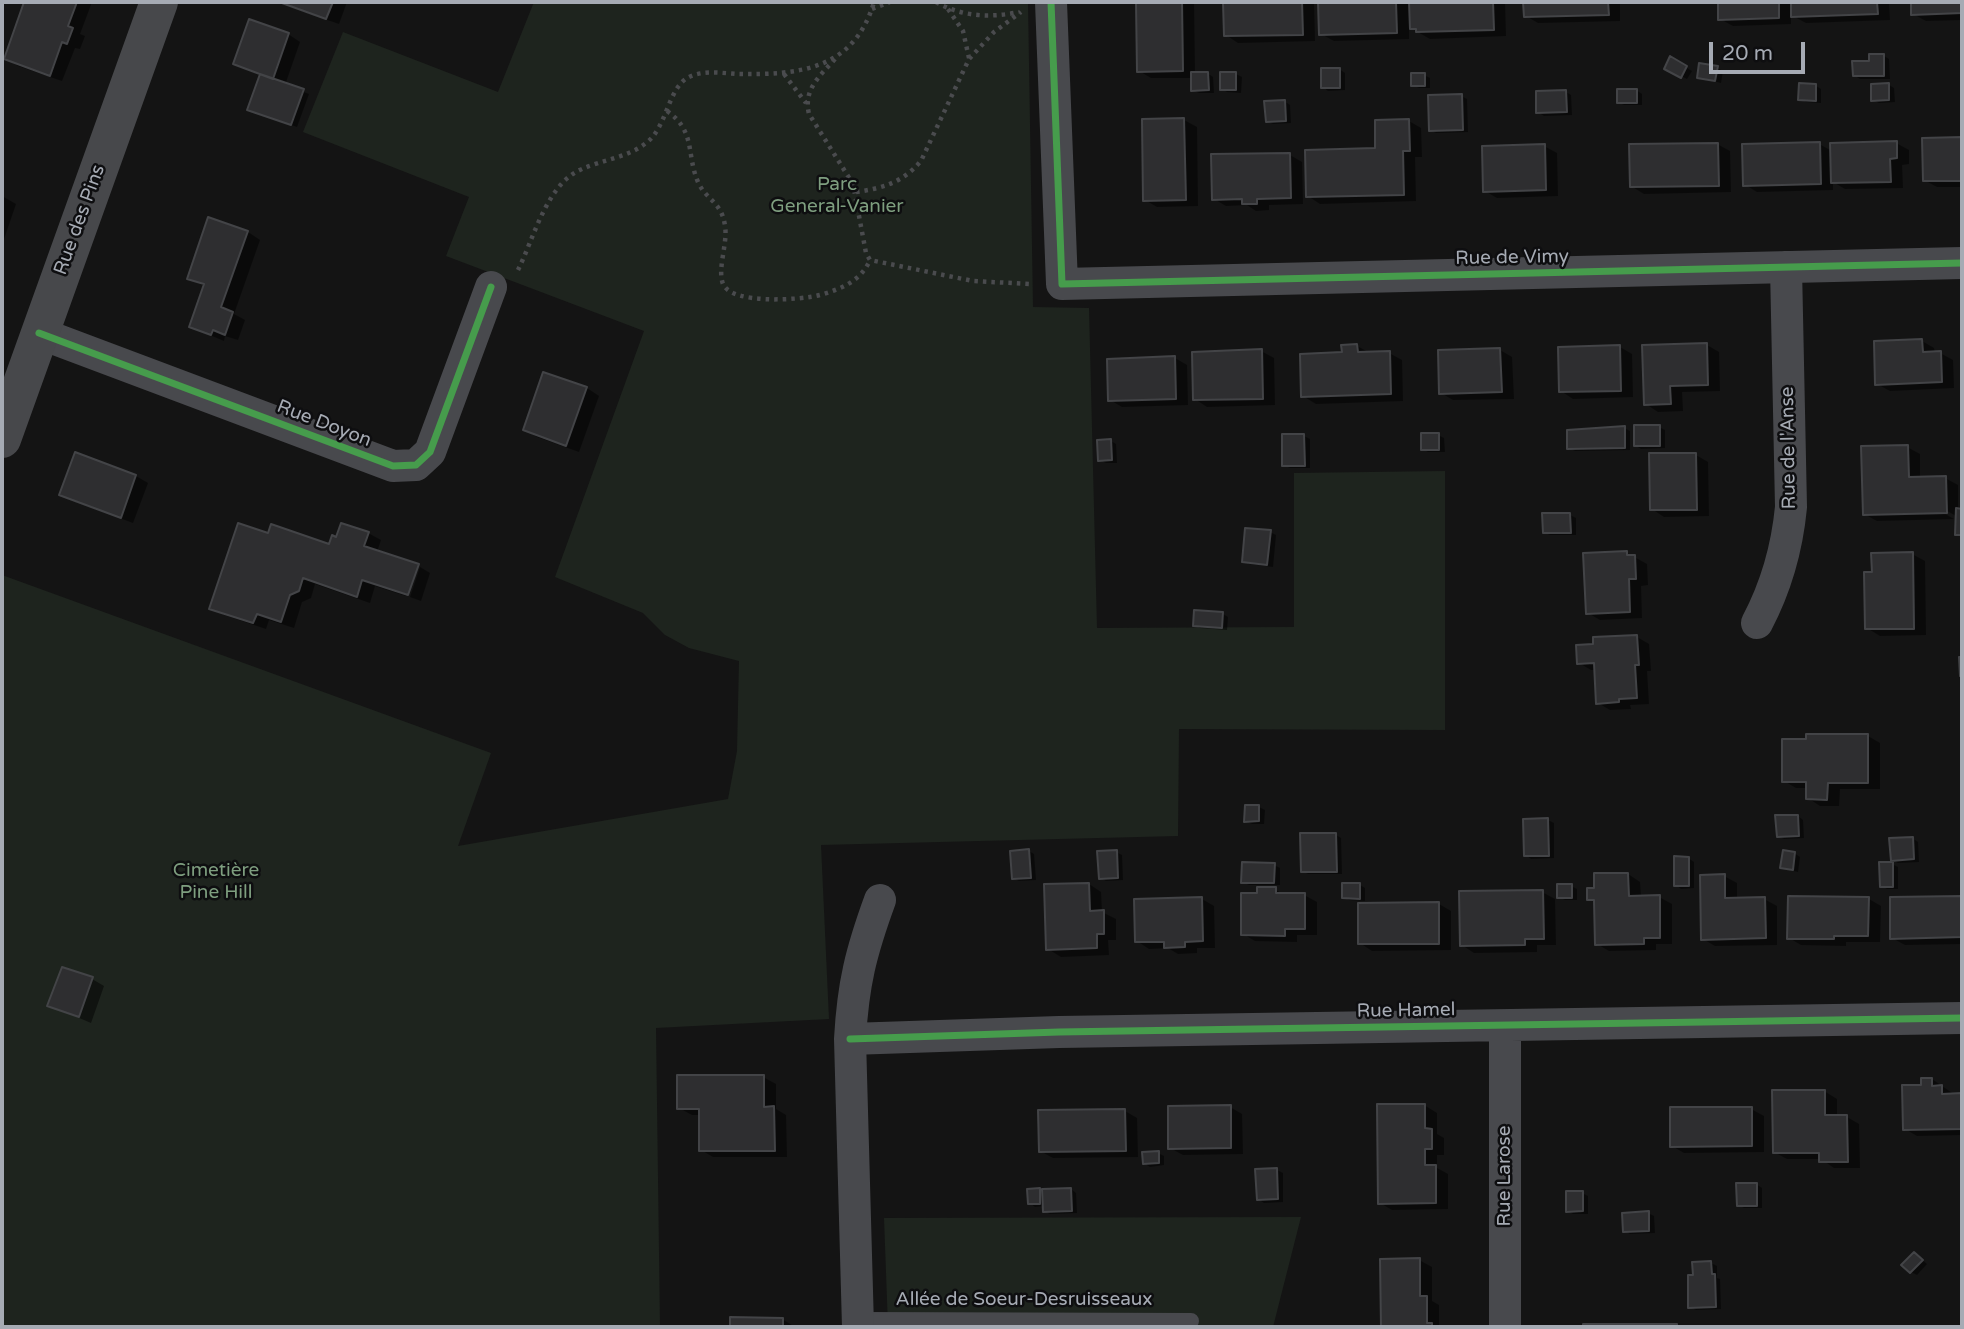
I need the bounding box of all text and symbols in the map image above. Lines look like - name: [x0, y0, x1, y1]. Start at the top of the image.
- scale bar: [1712, 28, 1808, 72]
- text: 20 m: [1722, 41, 1773, 66]
- street label: Rue des Pins: [50, 162, 110, 278]
- park label: Parc General-Vanier: [770, 174, 904, 218]
- street label: Rue de Vimy: [1455, 246, 1569, 270]
- street label: Rue de l'Anse: [1777, 386, 1801, 510]
- street label: Rue Doyon: [274, 396, 374, 452]
- park label: Cimetière Pine Hill: [173, 860, 259, 904]
- street label: Rue Hamel: [1356, 999, 1456, 1023]
- street label: Rue Larose: [1494, 1126, 1516, 1226]
- street label: Allée de Soeur-Desruisseaux: [896, 1289, 1152, 1311]

